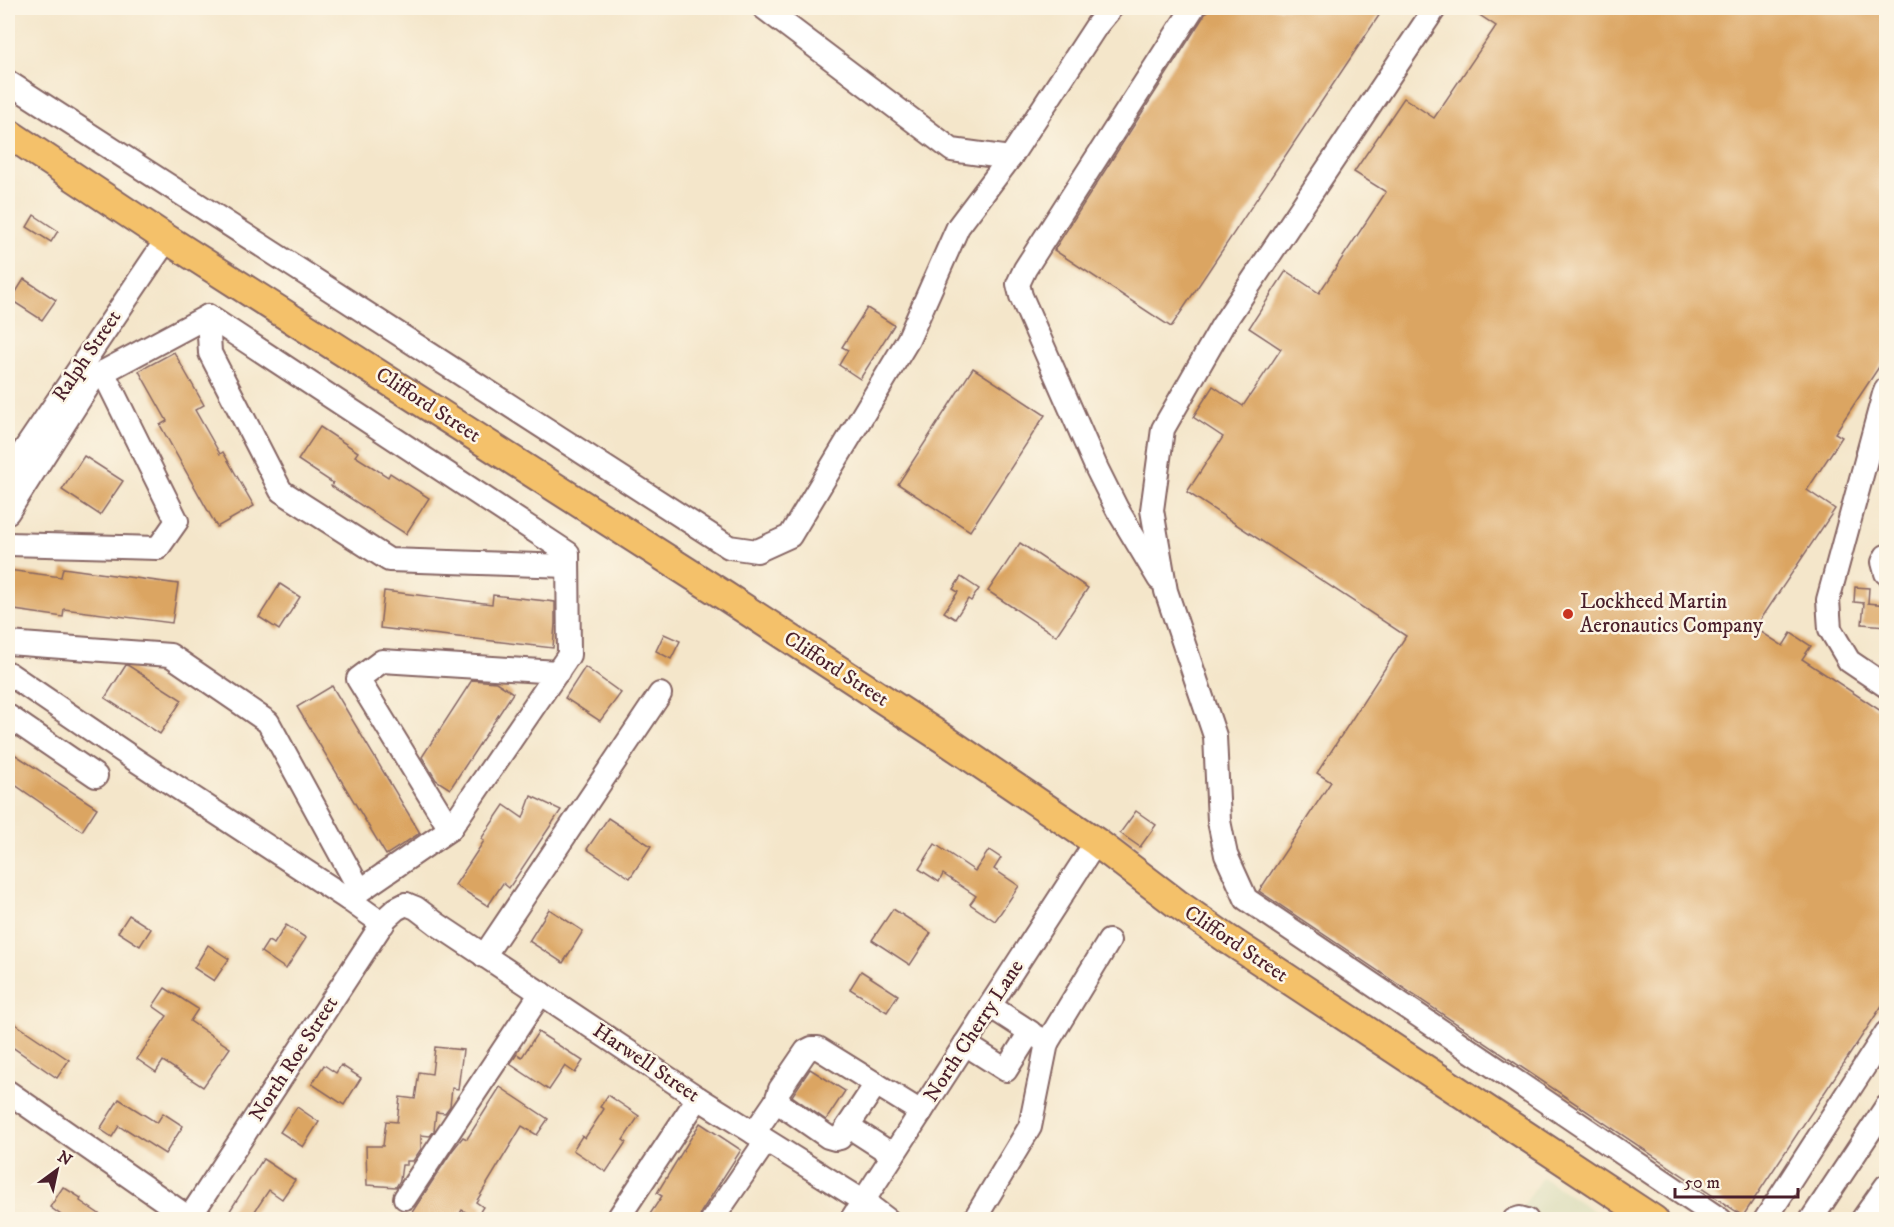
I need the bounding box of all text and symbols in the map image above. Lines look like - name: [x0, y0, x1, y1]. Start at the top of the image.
- street label: Ralph Street: [47, 305, 127, 407]
- street label: Clifford Street: [371, 361, 486, 449]
- place label: Lockheed Martin Aeronautics Company: [1580, 589, 1764, 639]
- marker: Lockheed Martin Aeronautics Company: [1561, 607, 1575, 621]
- street label: Clifford Street: [779, 625, 894, 713]
- street label: Clifford Street: [1179, 900, 1293, 988]
- street label: North Cherry Lane: [918, 955, 1030, 1107]
- street label: North Roe Street: [244, 991, 344, 1126]
- street label: Harwell Street: [588, 1018, 705, 1108]
- north arrow: [27, 1140, 87, 1200]
- text: N: [54, 1146, 76, 1170]
- scale bar: [1675, 1161, 1798, 1199]
- text: 50 m: [1684, 1172, 1720, 1194]

